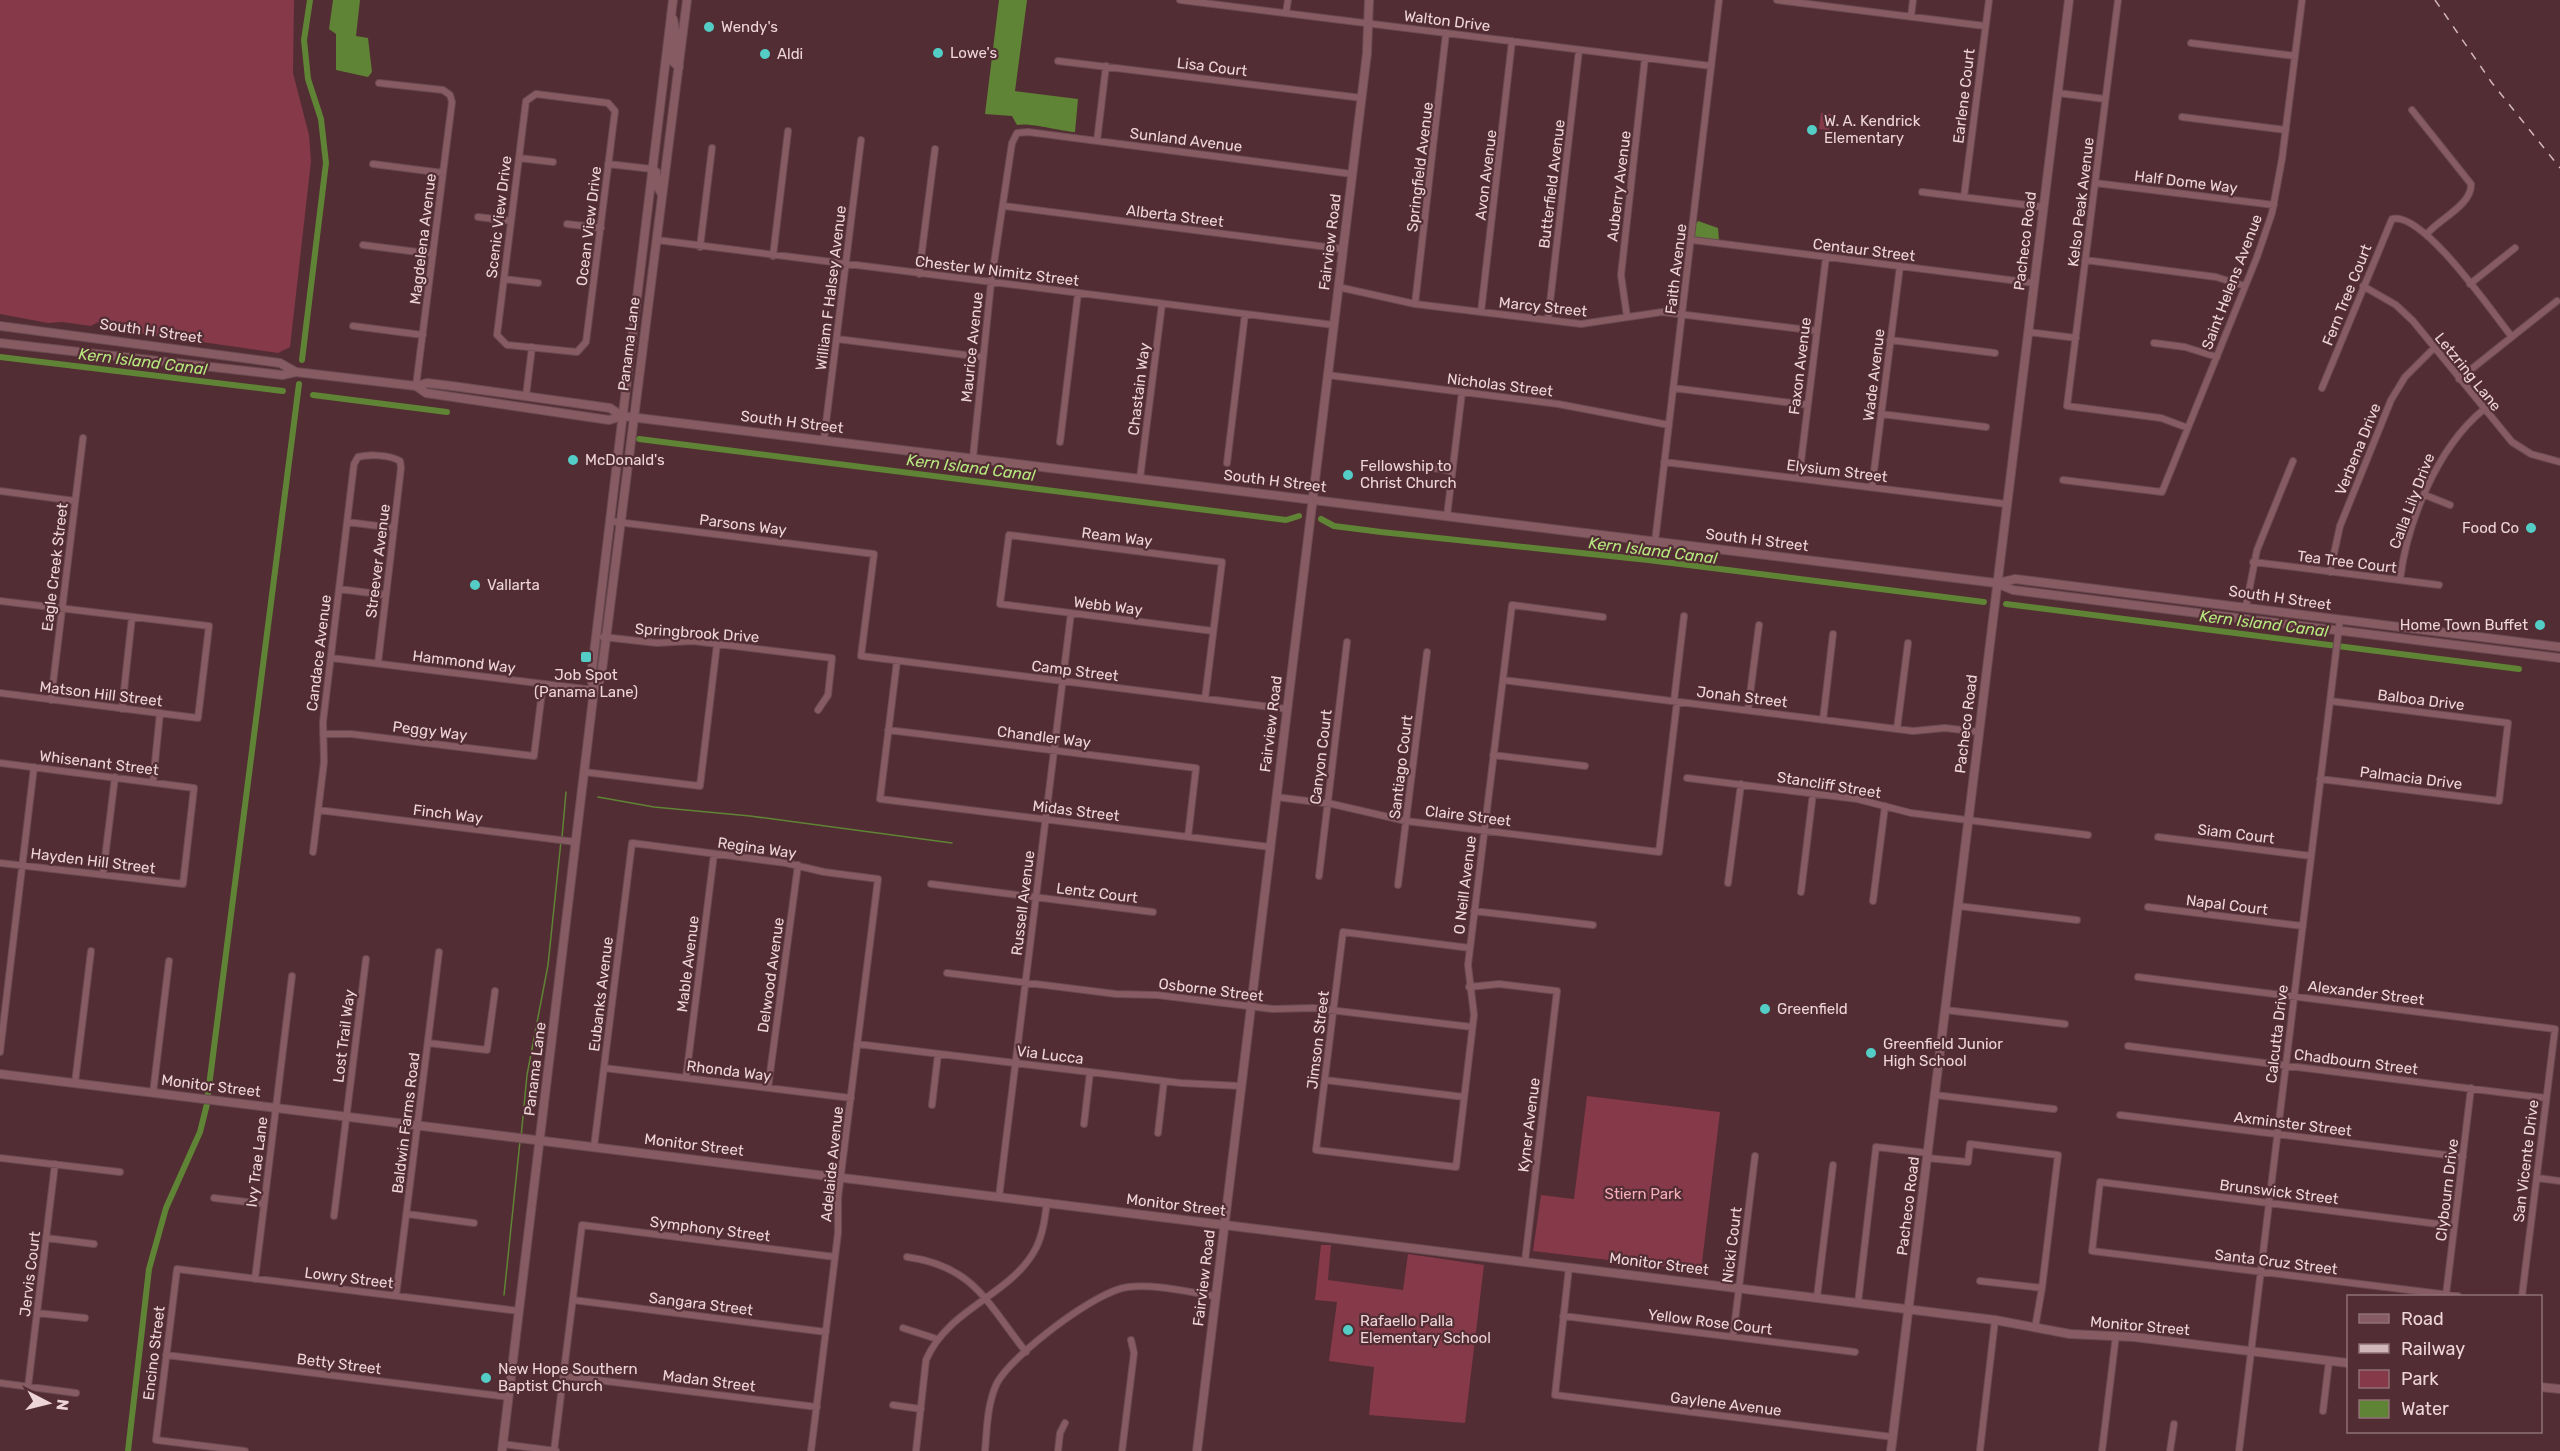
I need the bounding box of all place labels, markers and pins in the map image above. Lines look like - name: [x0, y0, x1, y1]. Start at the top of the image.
- place label: Wendy's: [721, 18, 778, 36]
- marker: Wendy's: [702, 20, 716, 34]
- place label: Lowe's: [950, 44, 997, 62]
- place label: Aldi: [777, 45, 803, 63]
- marker: Lowe's: [931, 46, 945, 60]
- marker: Aldi: [758, 47, 772, 61]
- place label: W. A. Kendrick Elementary: [1824, 112, 1921, 147]
- marker: W. A. Kendrick Elementary: [1805, 123, 1819, 137]
- place label: McDonald's: [585, 451, 665, 469]
- marker: McDonald's: [566, 453, 580, 467]
- place label: Fellowship to Christ Church: [1360, 457, 1457, 492]
- marker: Fellowship to Christ Church: [1341, 468, 1355, 482]
- place label: Food Co: [2462, 519, 2519, 537]
- marker: Food Co: [2524, 521, 2538, 535]
- place label: Vallarta: [487, 576, 540, 594]
- marker: Vallarta: [468, 578, 482, 592]
- place label: Home Town Buffet: [2400, 616, 2528, 634]
- marker: Home Town Buffet: [2533, 618, 2547, 632]
- marker: Job Spot (Panama Lane): [579, 650, 593, 664]
- place label: Job Spot (Panama Lane): [534, 666, 638, 701]
- place label: Greenfield: [1777, 1000, 1848, 1018]
- marker: Greenfield: [1758, 1002, 1772, 1016]
- place label: Greenfield Junior High School: [1883, 1035, 2003, 1070]
- marker: Greenfield Junior High School: [1864, 1046, 1878, 1060]
- place label: Rafaello Palla Elementary School: [1360, 1312, 1491, 1347]
- marker: Rafaello Palla Elementary School: [1341, 1323, 1355, 1337]
- place label: New Hope Southern Baptist Church: [498, 1360, 637, 1395]
- marker: New Hope Southern Baptist Church: [479, 1371, 493, 1385]

